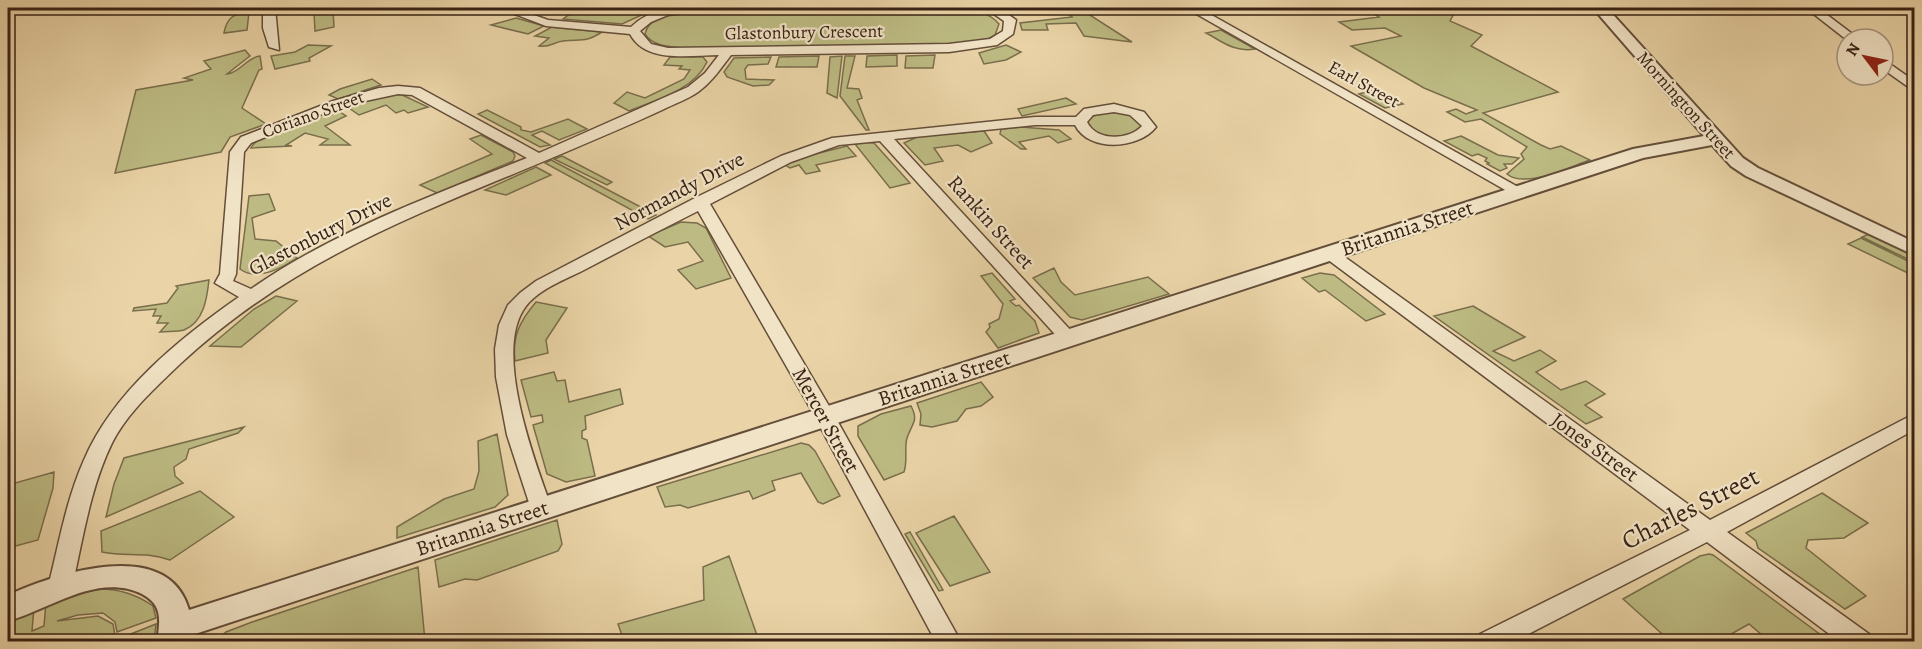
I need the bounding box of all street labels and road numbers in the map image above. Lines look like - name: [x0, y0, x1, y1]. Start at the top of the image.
- street label: Glastonbury Crescent: [725, 19, 883, 45]
- street label: Mornington Street: [1631, 46, 1741, 164]
- street label: Earl Street: [1324, 55, 1404, 113]
- street label: Coriano Street: [259, 84, 367, 144]
- street label: Normandy Drive: [609, 145, 749, 237]
- street label: Rankin Street: [941, 169, 1041, 275]
- street label: Glastonbury Drive: [244, 186, 396, 282]
- street label: Britannia Street: [1337, 193, 1477, 263]
- street label: Britannia Street: [874, 343, 1014, 413]
- street label: Mercer Street: [786, 362, 867, 478]
- street label: Jones Street: [1546, 406, 1644, 488]
- street label: Charles Street: [1616, 459, 1765, 558]
- street label: Britannia Street: [412, 493, 552, 563]

